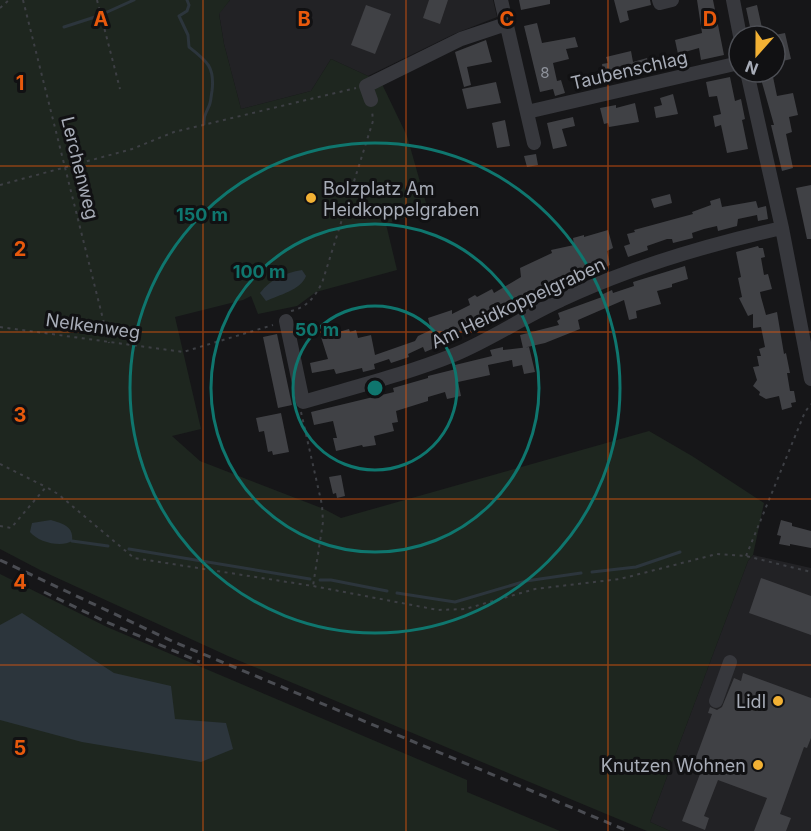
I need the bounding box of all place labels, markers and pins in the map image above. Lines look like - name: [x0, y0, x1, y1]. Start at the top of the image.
- place label: Bolzplatz Am Heidkoppelgraben: [323, 178, 480, 220]
- marker: Bolzplatz Am Heidkoppelgraben: [304, 191, 318, 205]
- centre of rings: [365, 378, 385, 398]
- place label: Lidl: [736, 691, 766, 712]
- marker: Lidl: [771, 694, 785, 708]
- place label: Knutzen Wohnen: [601, 755, 746, 776]
- marker: Knutzen Wohnen: [751, 758, 765, 772]

